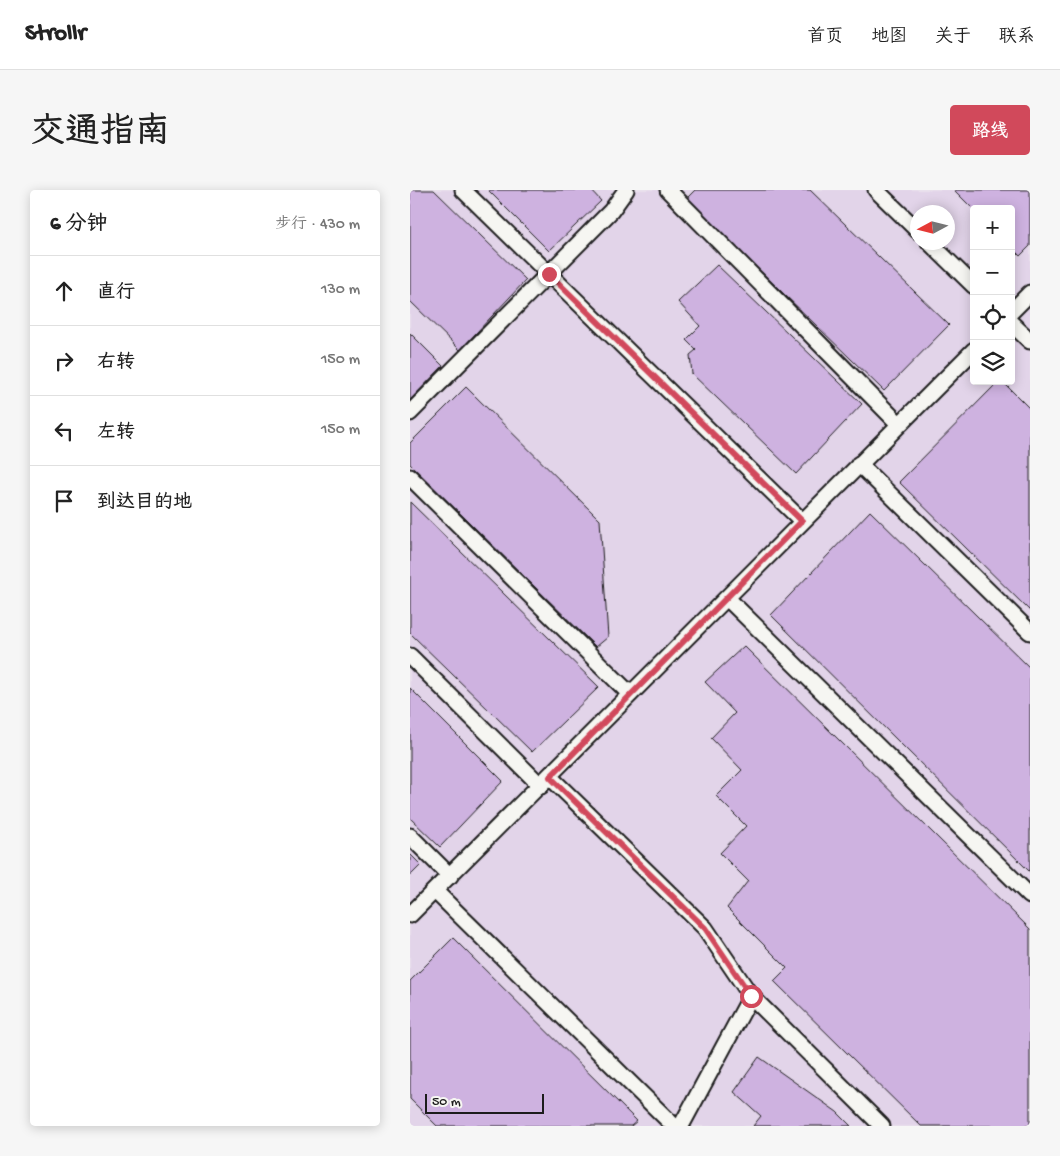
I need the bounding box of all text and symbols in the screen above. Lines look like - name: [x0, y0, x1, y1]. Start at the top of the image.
- text: Strollr: [25, 20, 86, 49]
- text: 首页: [807, 27, 843, 48]
- text: 地图: [871, 27, 907, 48]
- text: 关于: [935, 27, 971, 48]
- text: 联系: [999, 27, 1035, 48]
- button: 路线: [950, 105, 1030, 155]
- text: 交通指南: [30, 114, 170, 155]
- north arrow: [910, 205, 955, 250]
- map controls: [970, 205, 1015, 385]
- button: +: [970, 205, 1015, 250]
- text: 6 分钟: [50, 213, 108, 238]
- text: 步行 · 430 m: [275, 216, 360, 235]
- button: −: [970, 250, 1015, 295]
- route end: [538, 263, 561, 286]
- icon: ahead: [50, 277, 78, 305]
- text: 130 m: [321, 281, 360, 300]
- text: 直行: [97, 282, 135, 305]
- button: locate: [970, 295, 1015, 340]
- button: layers: [970, 340, 1015, 385]
- icon: right: [50, 347, 78, 375]
- text: 150 m: [321, 351, 360, 370]
- text: 右转: [97, 352, 135, 375]
- icon: left: [50, 417, 78, 445]
- text: 150 m: [321, 421, 360, 440]
- text: 左转: [97, 422, 135, 445]
- icon: arrive: [50, 487, 78, 515]
- text: 到达目的地: [97, 492, 192, 515]
- route start: [740, 985, 763, 1008]
- scale bar: [425, 1091, 544, 1114]
- text: 50 m: [432, 1094, 461, 1111]

